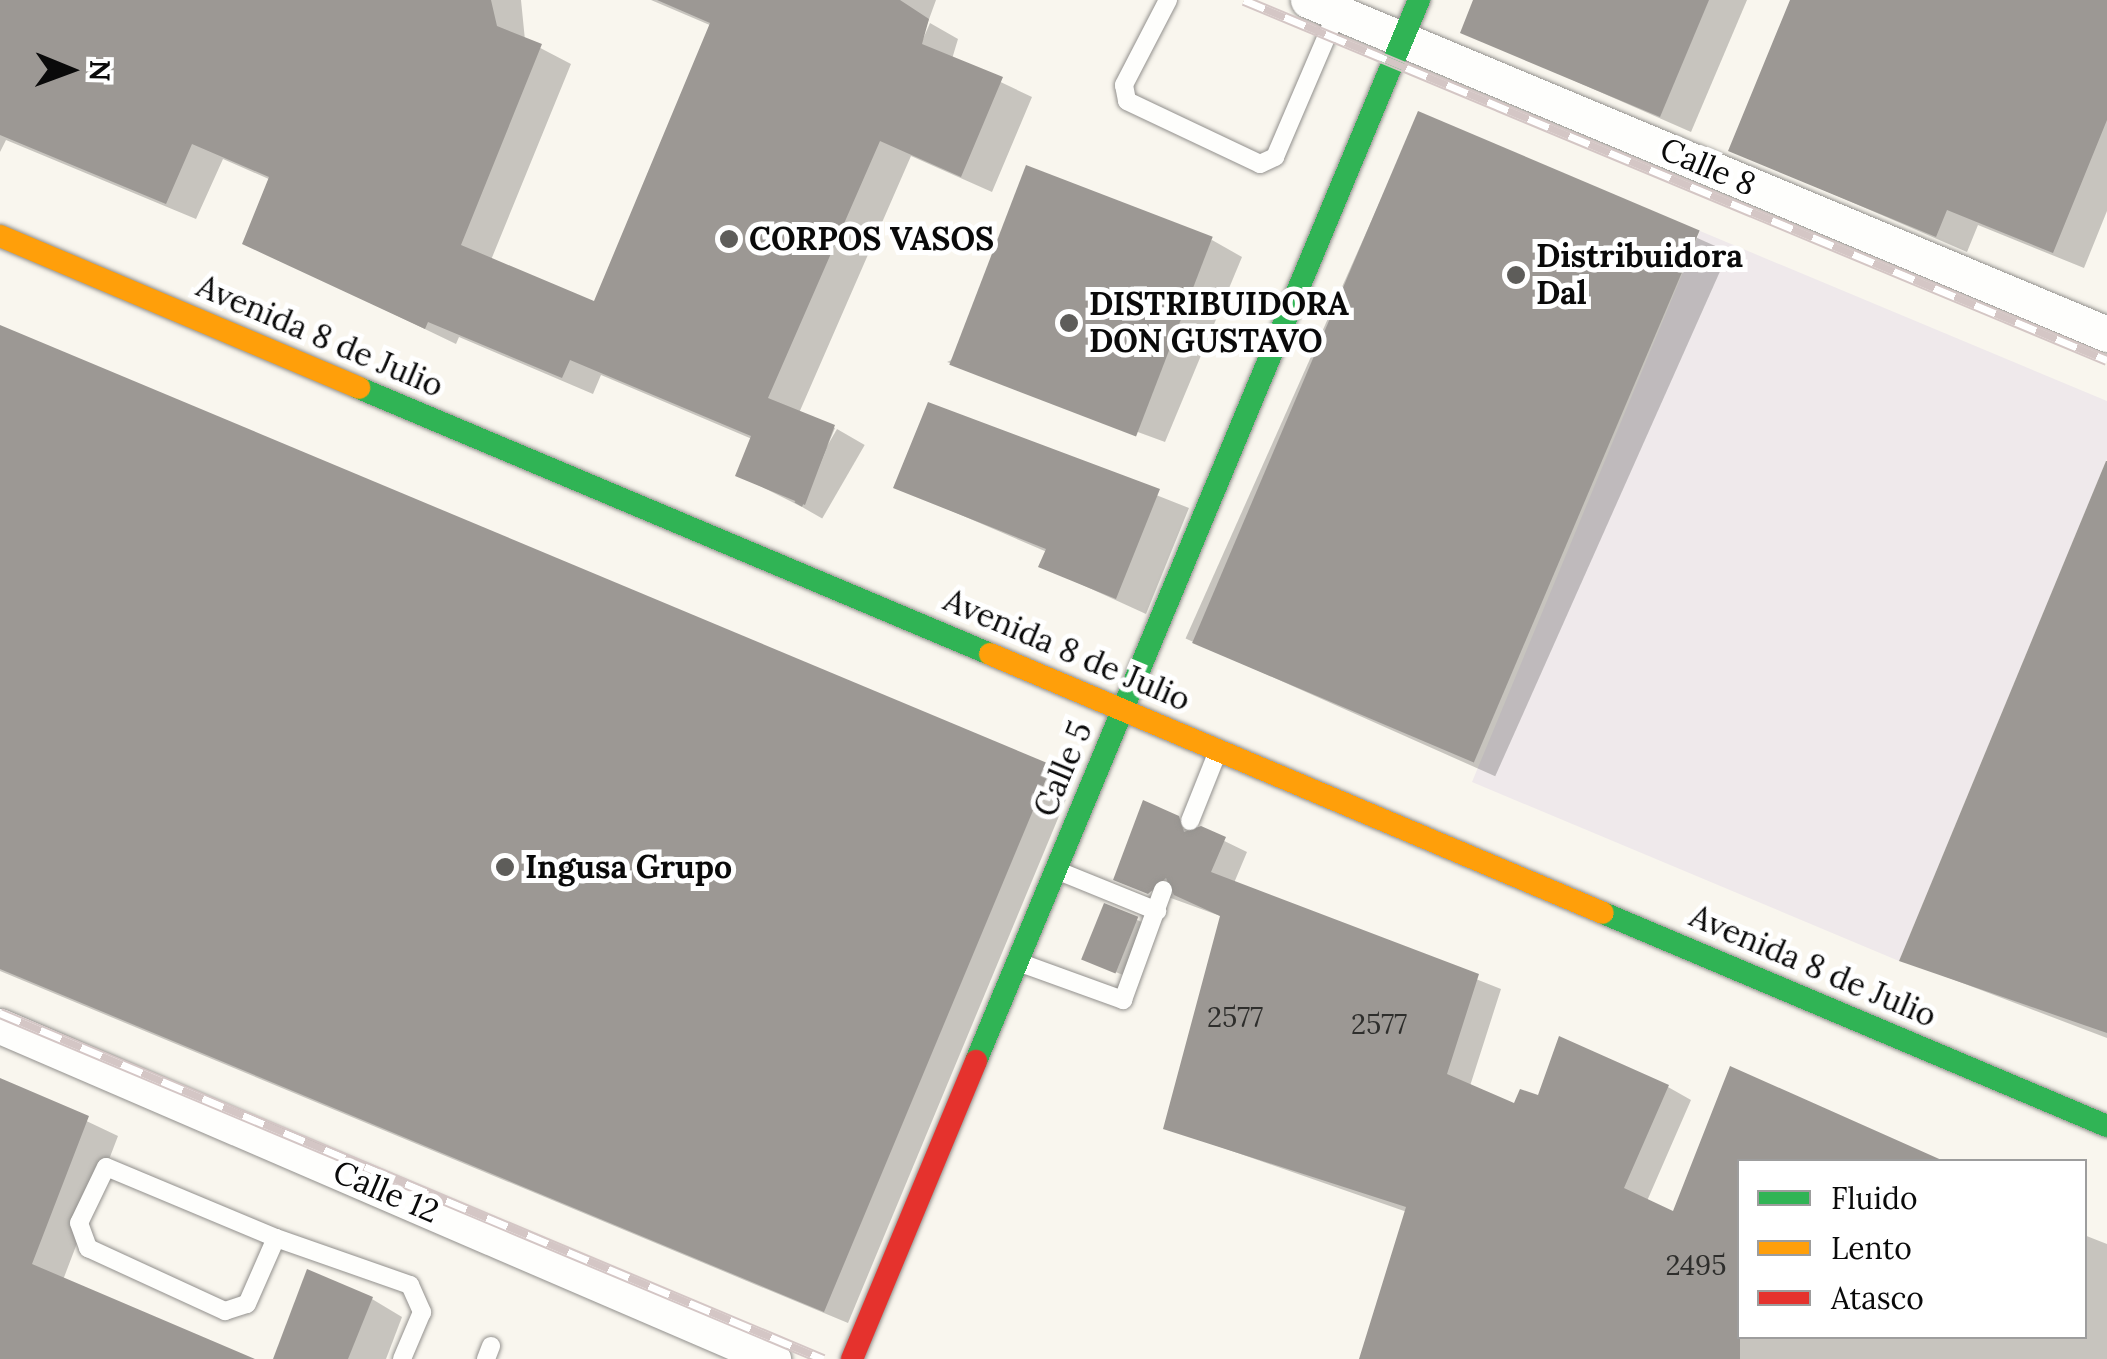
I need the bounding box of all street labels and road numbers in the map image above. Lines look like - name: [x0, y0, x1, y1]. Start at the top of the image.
- street label: Calle 8: [1654, 130, 1762, 204]
- street label: Avenida 8 de Julio: [191, 267, 449, 405]
- street label: Avenida 8 de Julio: [938, 581, 1196, 719]
- street label: Calle 5: [1026, 716, 1100, 822]
- street label: Avenida 8 de Julio: [1684, 897, 1942, 1035]
- street label: Calle 12: [327, 1153, 445, 1231]

